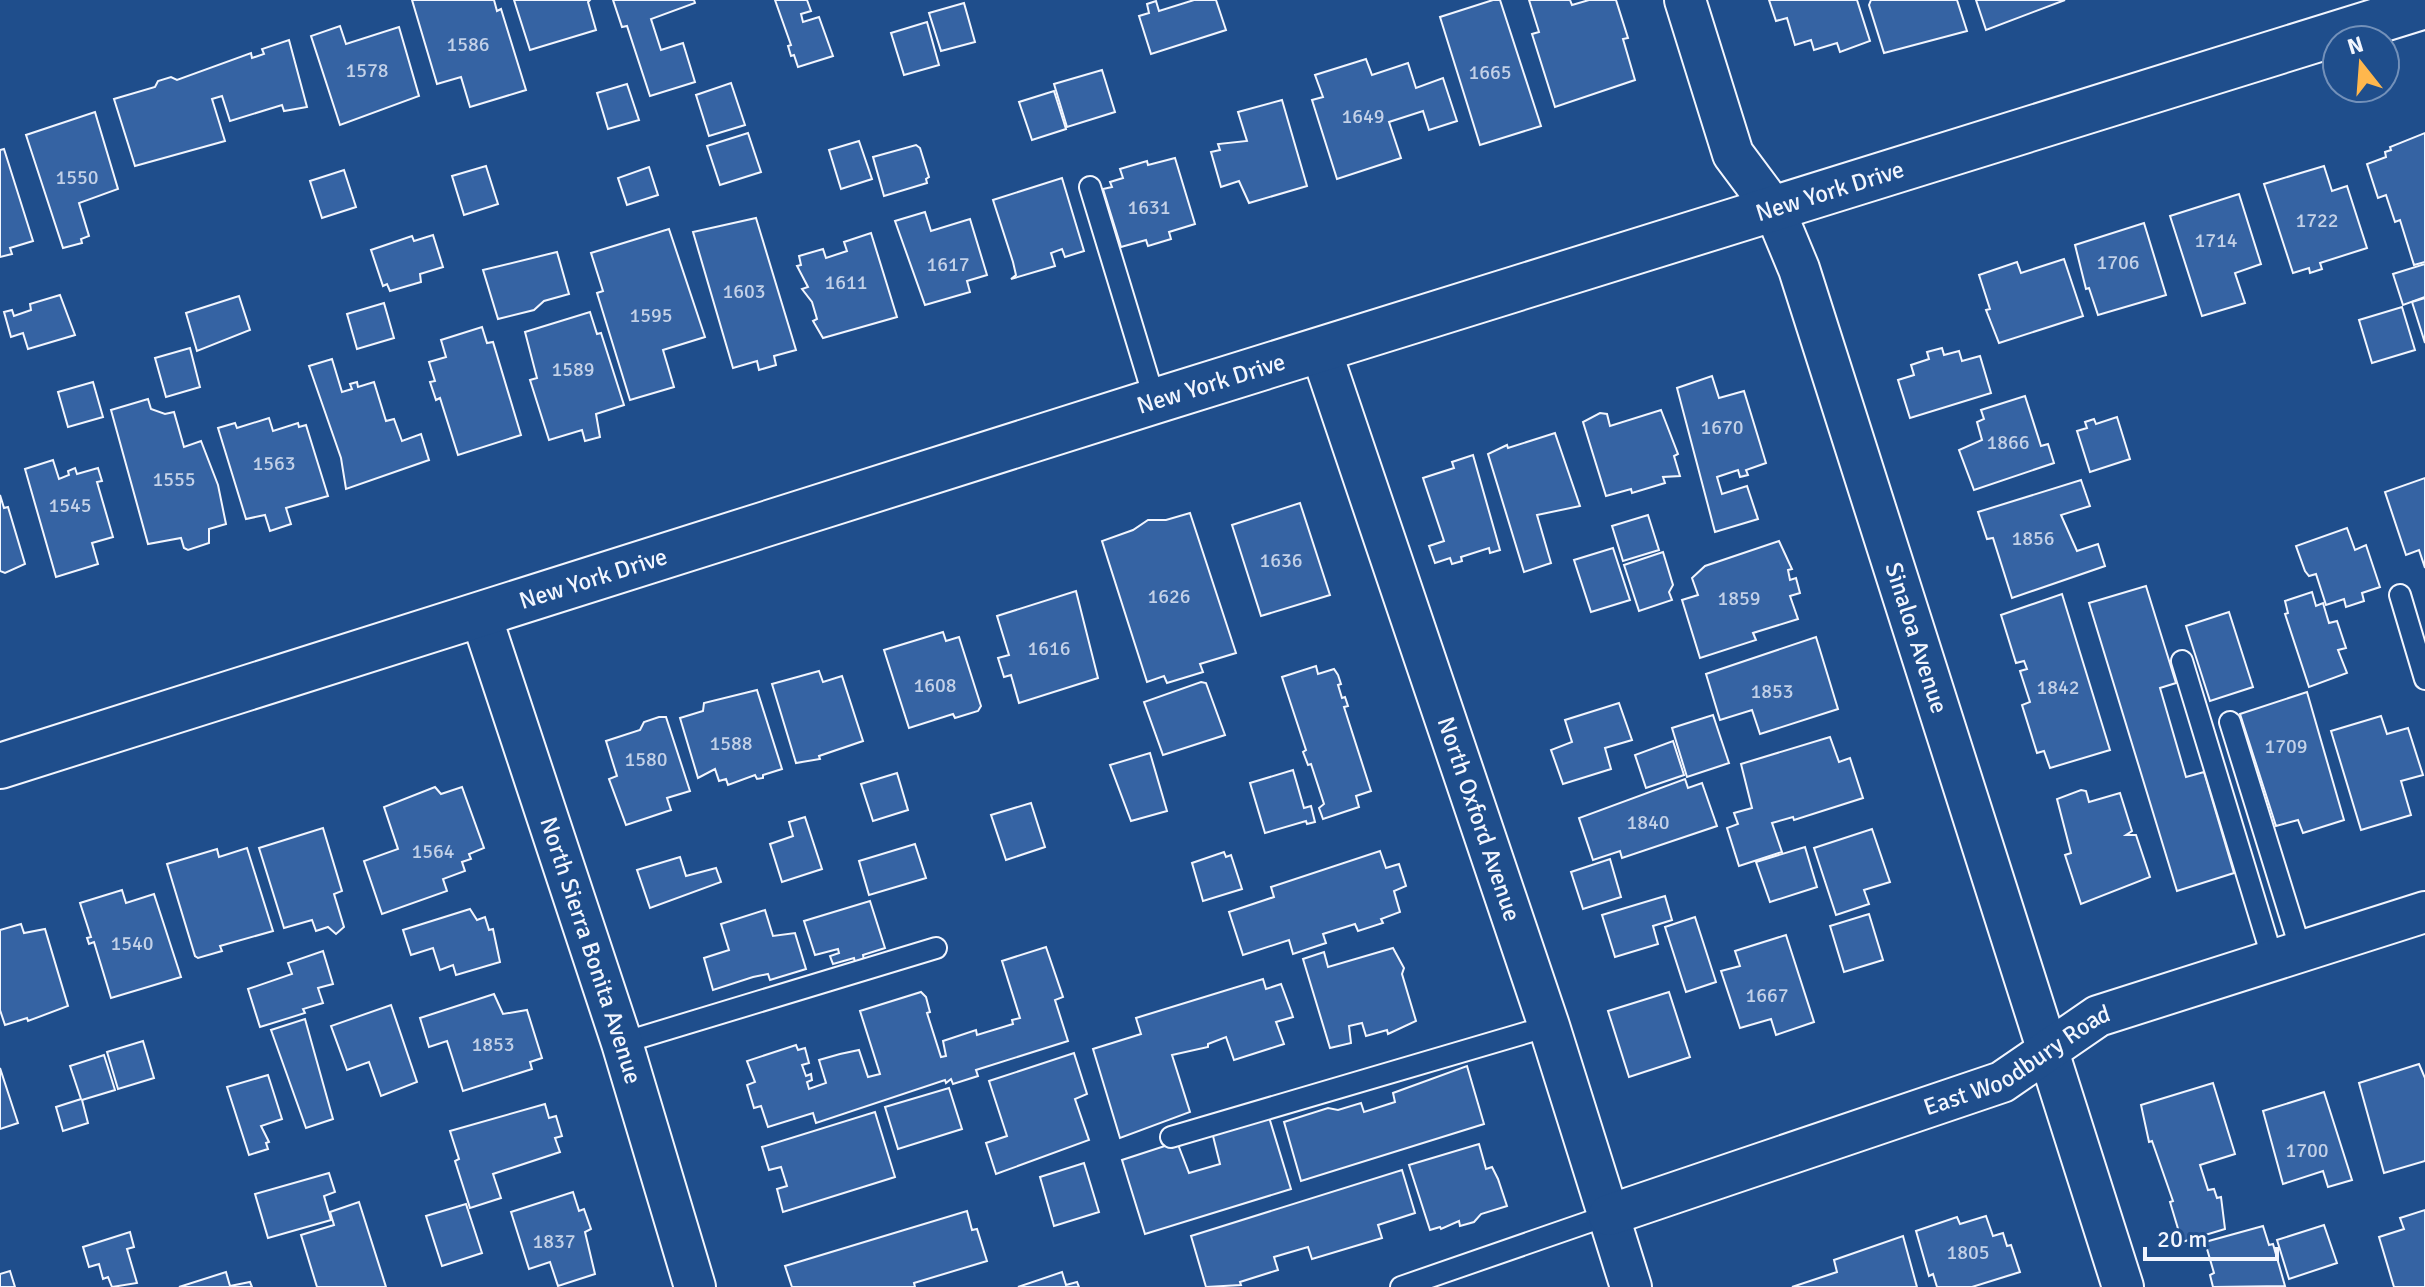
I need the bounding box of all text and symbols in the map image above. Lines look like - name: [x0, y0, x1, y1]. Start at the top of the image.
- north arrow: [2321, 24, 2401, 104]
- text: N: [2344, 30, 2367, 61]
- house number: 1586: [446, 32, 490, 57]
- house number: 1578: [345, 58, 389, 83]
- house number: 1665: [1468, 60, 1512, 85]
- house number: 1649: [1341, 104, 1385, 129]
- street label: New York Drive: [1752, 154, 1908, 228]
- house number: 1550: [55, 165, 99, 190]
- house number: 1631: [1127, 195, 1171, 220]
- house number: 1722: [2295, 208, 2339, 233]
- house number: 1714: [2194, 228, 2238, 253]
- house number: 1706: [2096, 250, 2140, 275]
- house number: 1617: [926, 252, 970, 277]
- house number: 1611: [824, 270, 868, 295]
- house number: 1603: [722, 279, 766, 304]
- house number: 1595: [629, 303, 673, 328]
- street label: New York Drive: [1133, 346, 1289, 421]
- house number: 1589: [551, 357, 595, 382]
- house number: 1670: [1700, 415, 1744, 440]
- house number: 1866: [1986, 430, 2030, 455]
- house number: 1563: [252, 451, 296, 476]
- house number: 1555: [152, 467, 196, 492]
- house number: 1545: [48, 493, 92, 518]
- house number: 1856: [2011, 526, 2055, 551]
- street label: New York Drive: [515, 541, 671, 616]
- house number: 1636: [1259, 548, 1303, 573]
- street label: Sinaloa Avenue: [1878, 559, 1954, 717]
- house number: 1626: [1147, 584, 1191, 609]
- house number: 1859: [1717, 586, 1761, 611]
- house number: 1616: [1027, 636, 1071, 661]
- house number: 1608: [913, 673, 957, 698]
- house number: 1842: [2036, 675, 2080, 700]
- house number: 1853: [1750, 679, 1794, 704]
- street label: North Oxford Avenue: [1431, 713, 1527, 925]
- house number: 1588: [709, 731, 753, 756]
- house number: 1709: [2264, 734, 2308, 759]
- house number: 1580: [624, 747, 668, 772]
- house number: 1840: [1626, 810, 1670, 835]
- street label: North Sierra Bonita Avenue: [533, 813, 648, 1087]
- house number: 1564: [411, 839, 455, 864]
- house number: 1540: [110, 931, 154, 956]
- house number: 1667: [1745, 983, 1789, 1008]
- street label: East Woodbury Road: [1920, 998, 2114, 1122]
- house number: 1853: [471, 1032, 515, 1057]
- house number: 1700: [2285, 1138, 2329, 1163]
- scale bar: [2145, 1211, 2277, 1261]
- text: 20 m: [2157, 1224, 2207, 1254]
- house number: 1837: [532, 1229, 576, 1254]
- house number: 1805: [1946, 1240, 1990, 1265]

